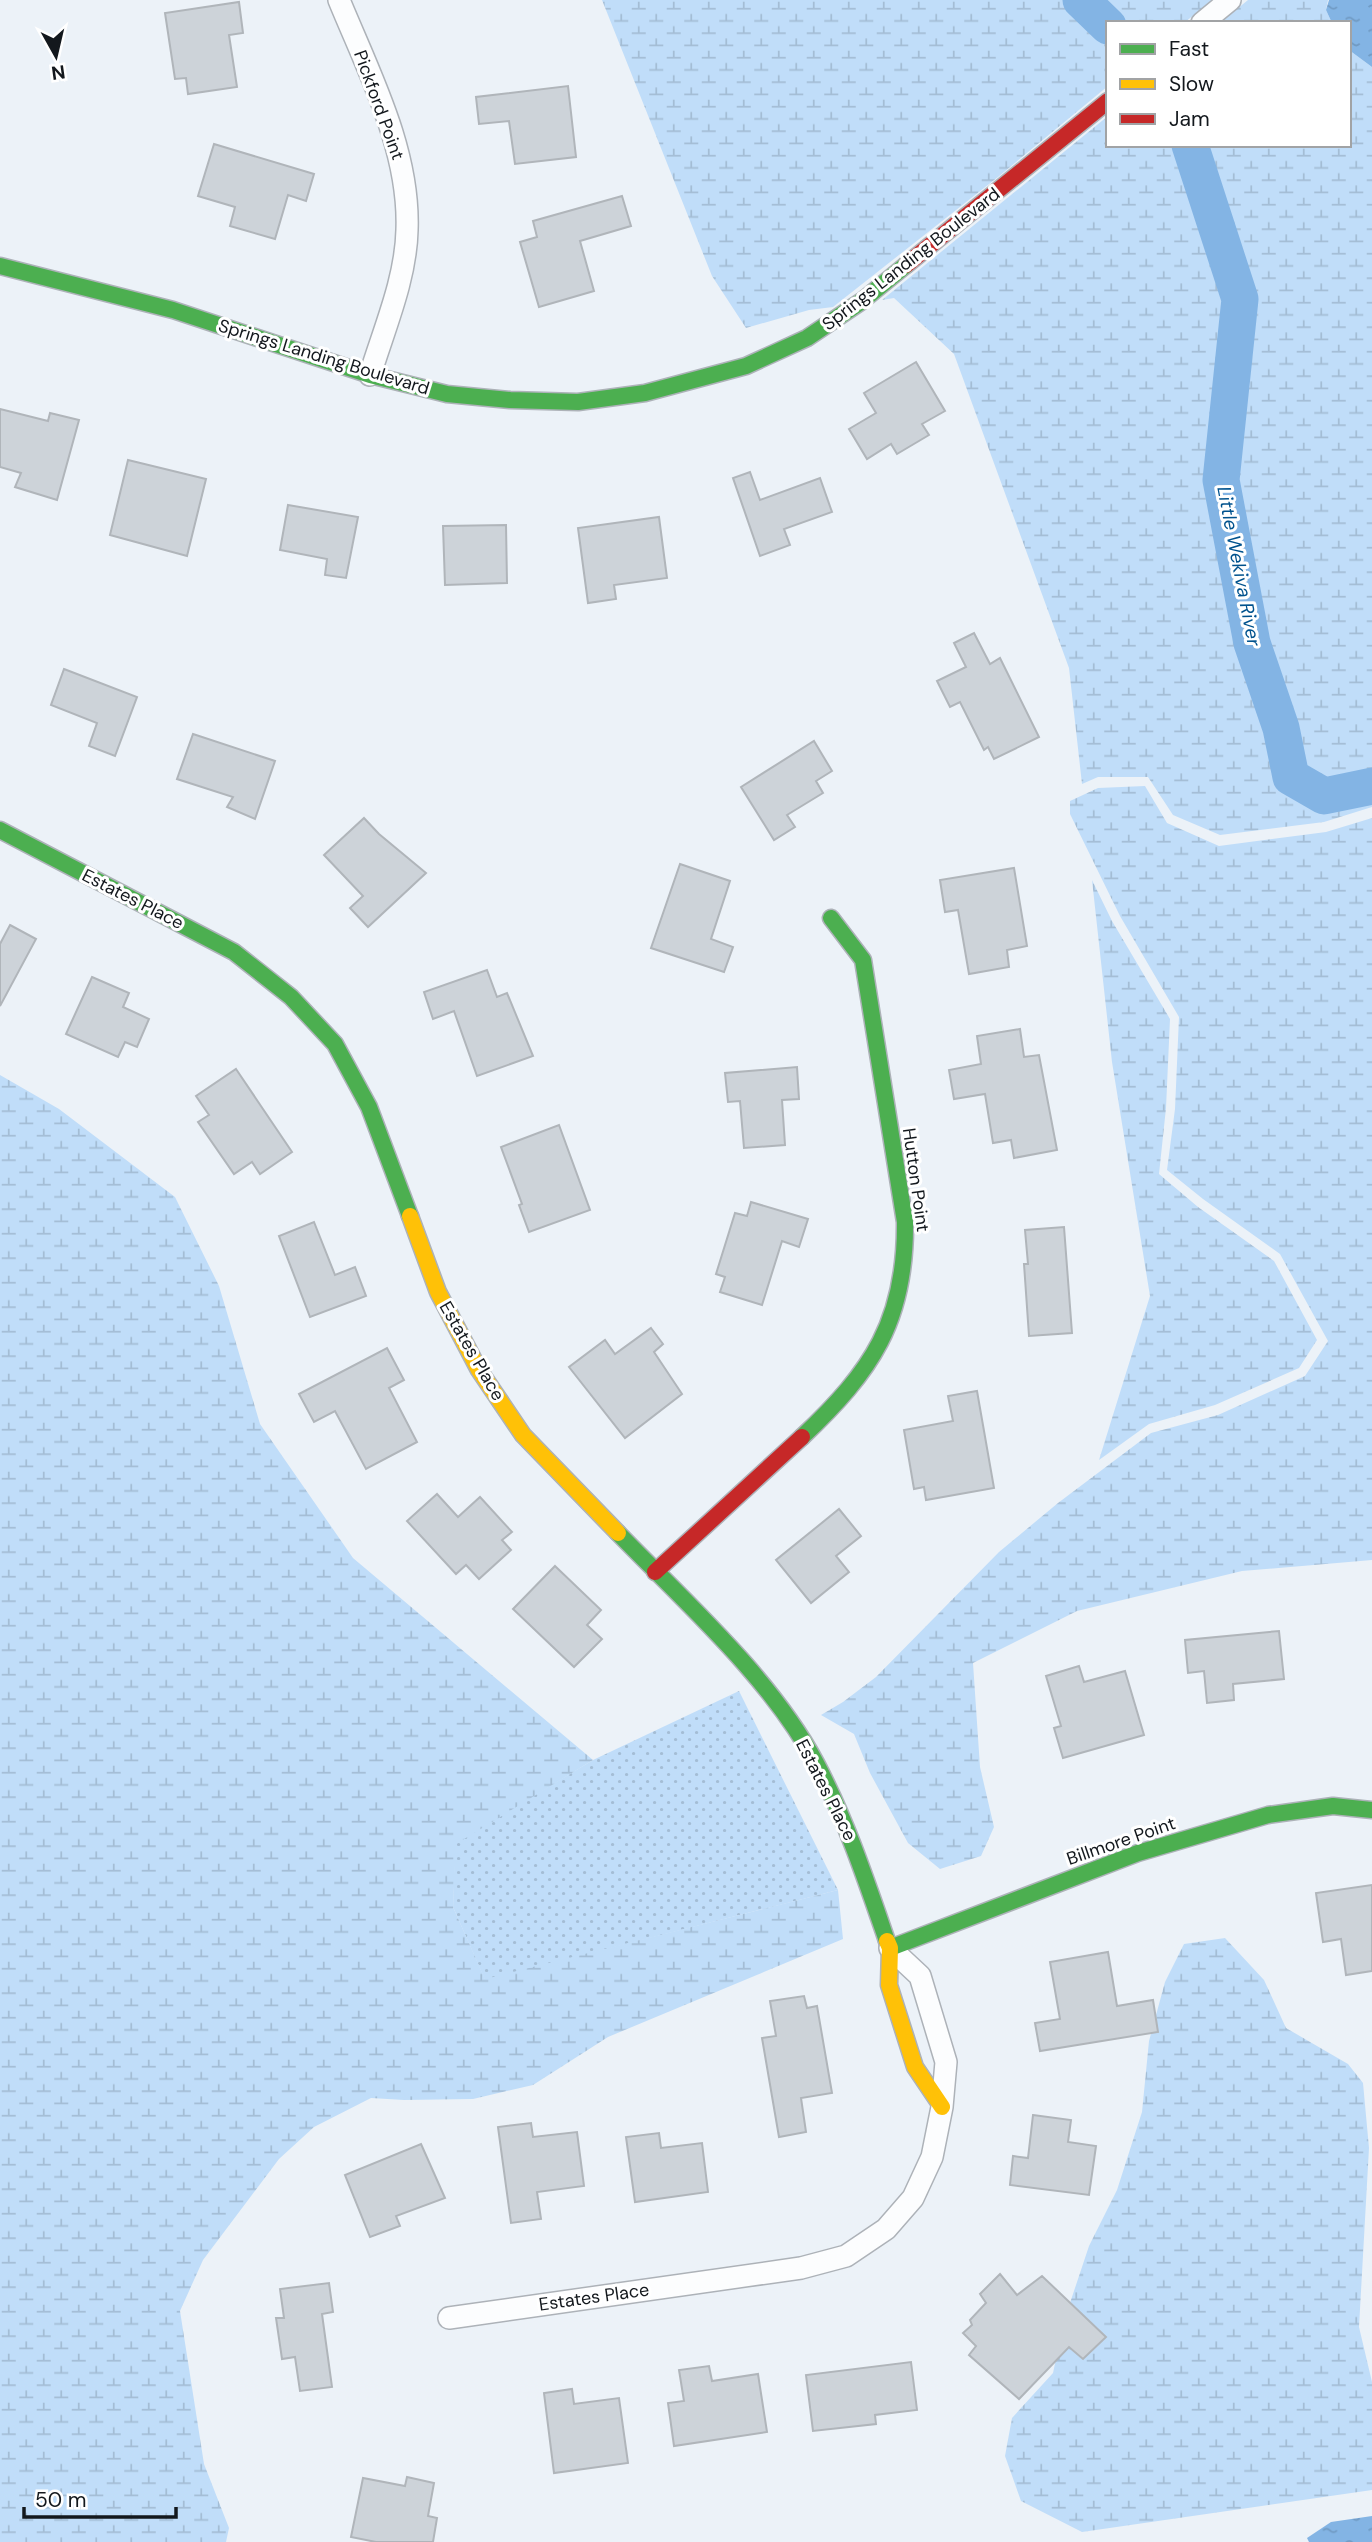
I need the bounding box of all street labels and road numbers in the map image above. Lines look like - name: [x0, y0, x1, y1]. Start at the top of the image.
- street label: Pickford Point: [348, 47, 410, 163]
- street label: Springs Landing Boulevard: [817, 182, 1005, 336]
- street label: Springs Landing Boulevard: [216, 313, 432, 401]
- street label: Estates Place: [78, 863, 188, 935]
- street label: Hutton Point: [897, 1127, 935, 1233]
- street label: Estates Place: [434, 1297, 510, 1405]
- street label: Estates Place: [790, 1735, 862, 1845]
- street label: Billmore Point: [1063, 1811, 1179, 1871]
- street label: Estates Place: [537, 2277, 651, 2317]

